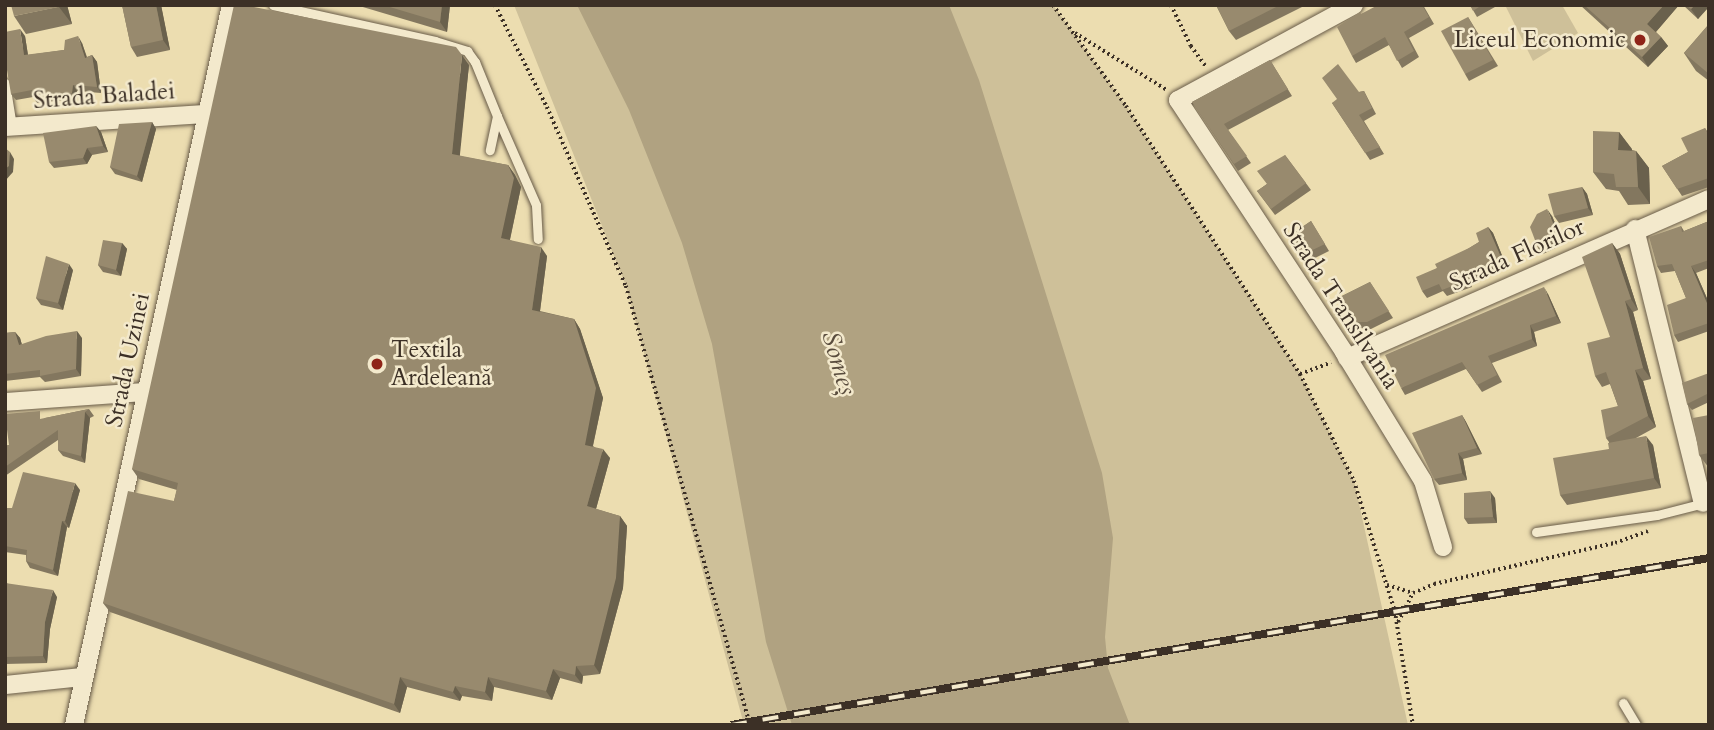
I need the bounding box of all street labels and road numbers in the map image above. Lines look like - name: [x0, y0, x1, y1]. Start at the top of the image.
- street label: Strada Baladei: [32, 77, 176, 115]
- street label: Strada Florilor: [1445, 212, 1589, 298]
- street label: Strada Transilvania: [1276, 217, 1406, 395]
- street label: Strada Uzinei: [100, 290, 156, 430]

